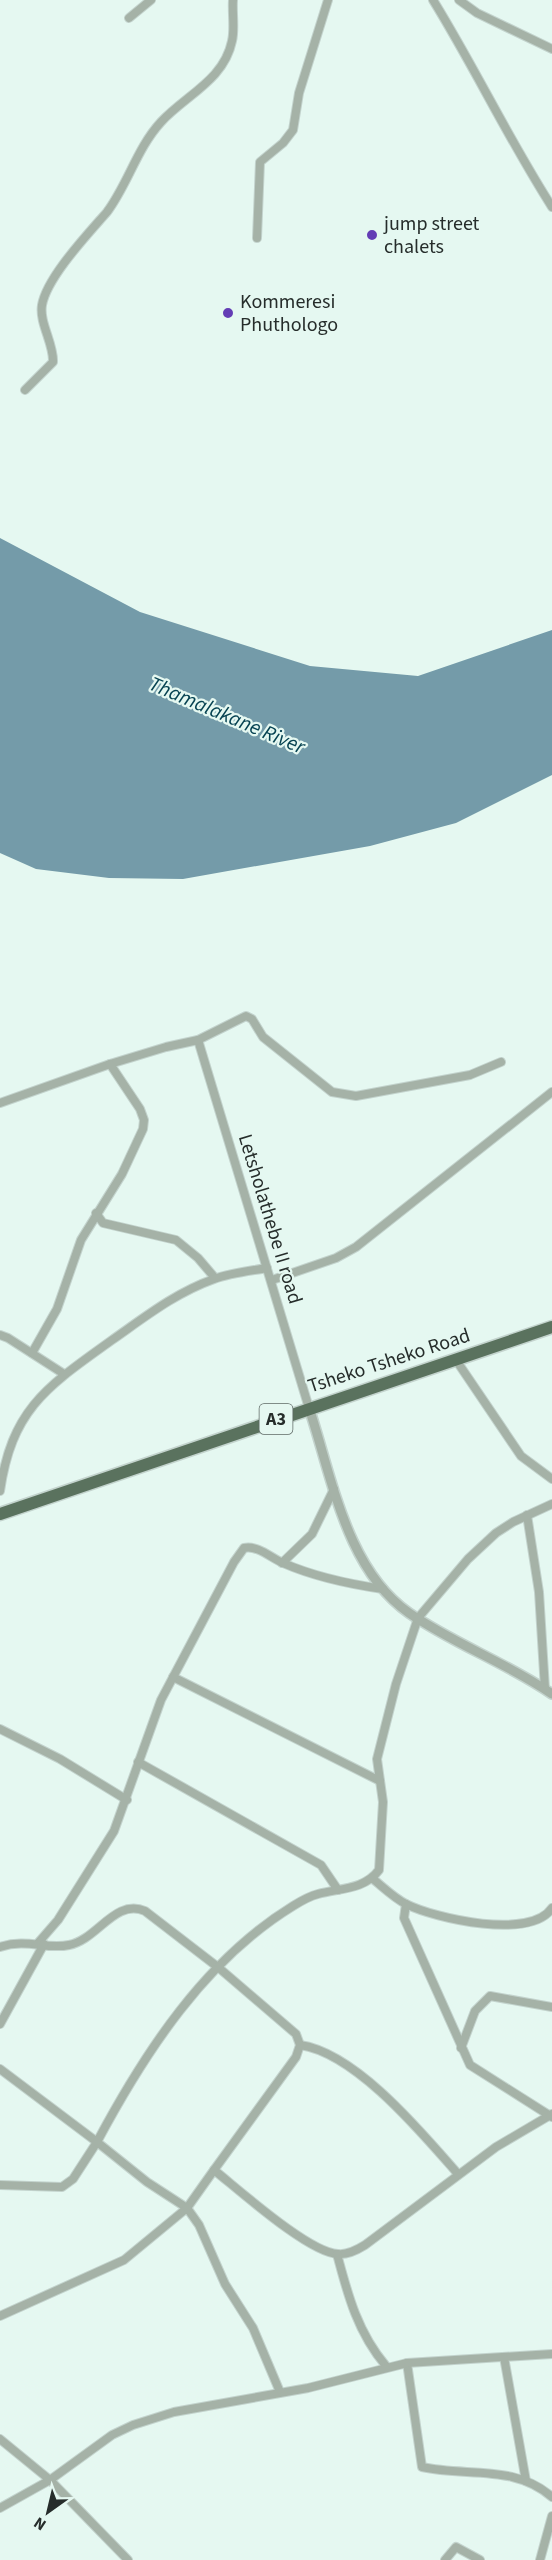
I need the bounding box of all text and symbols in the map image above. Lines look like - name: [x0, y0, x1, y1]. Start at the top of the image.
- place label: jump street chalets: [383, 210, 480, 261]
- marker: jump street chalets: [365, 228, 379, 242]
- place label: Kommeresi Phuthologo: [240, 288, 338, 339]
- marker: Kommeresi Phuthologo: [221, 306, 235, 320]
- water label: Thamalakane River: [144, 669, 310, 762]
- street label: Letsholathebe II road: [231, 1131, 309, 1307]
- street label: Tsheko Tsheko Road: [304, 1322, 474, 1400]
- road number: A3: [260, 1404, 292, 1434]
- north arrow: [18, 2482, 78, 2542]
- text: N: [30, 2512, 51, 2536]

